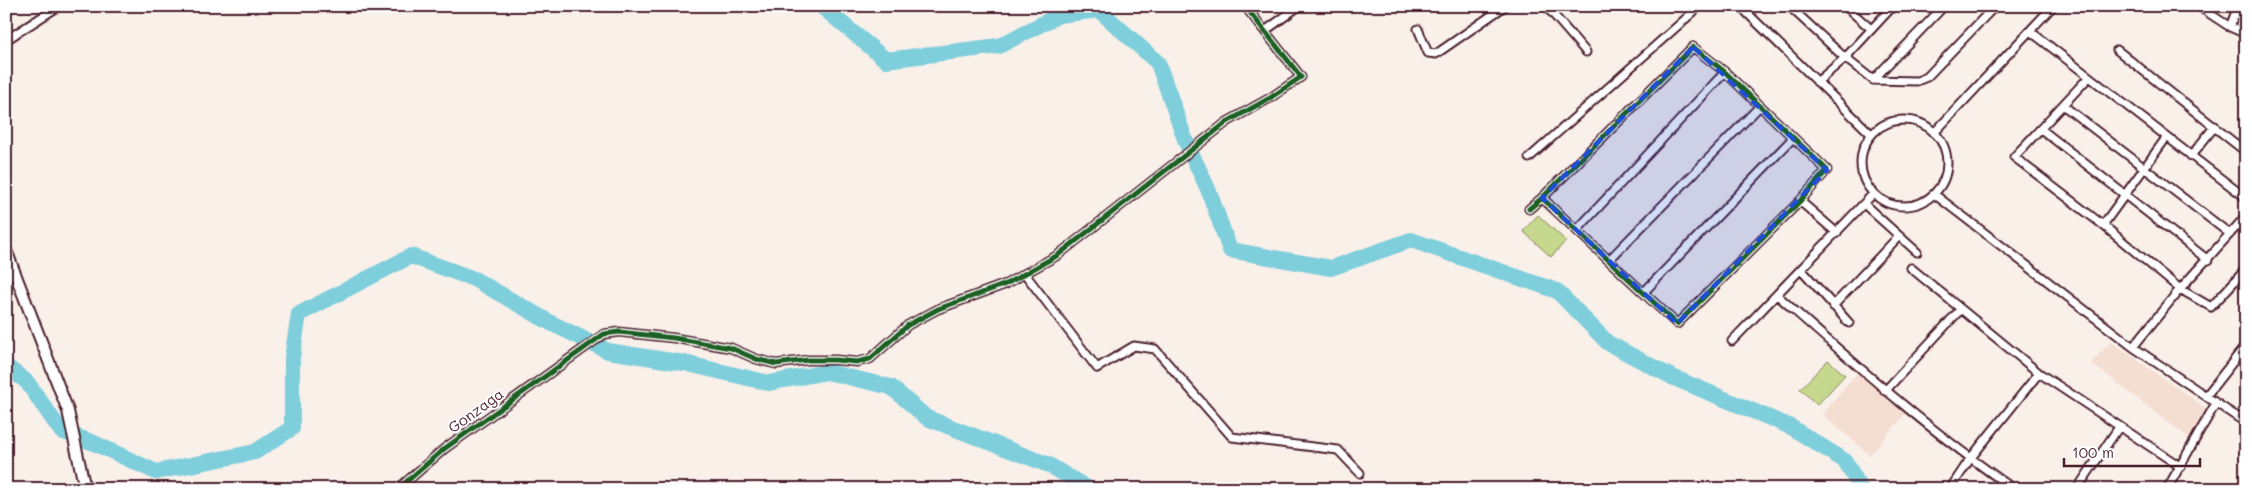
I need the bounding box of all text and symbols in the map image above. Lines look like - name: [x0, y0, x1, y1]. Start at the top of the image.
- street label: Gonzaga: [444, 383, 507, 437]
- scale bar: [2064, 435, 2201, 467]
- text: 100 m: [2072, 442, 2114, 462]

